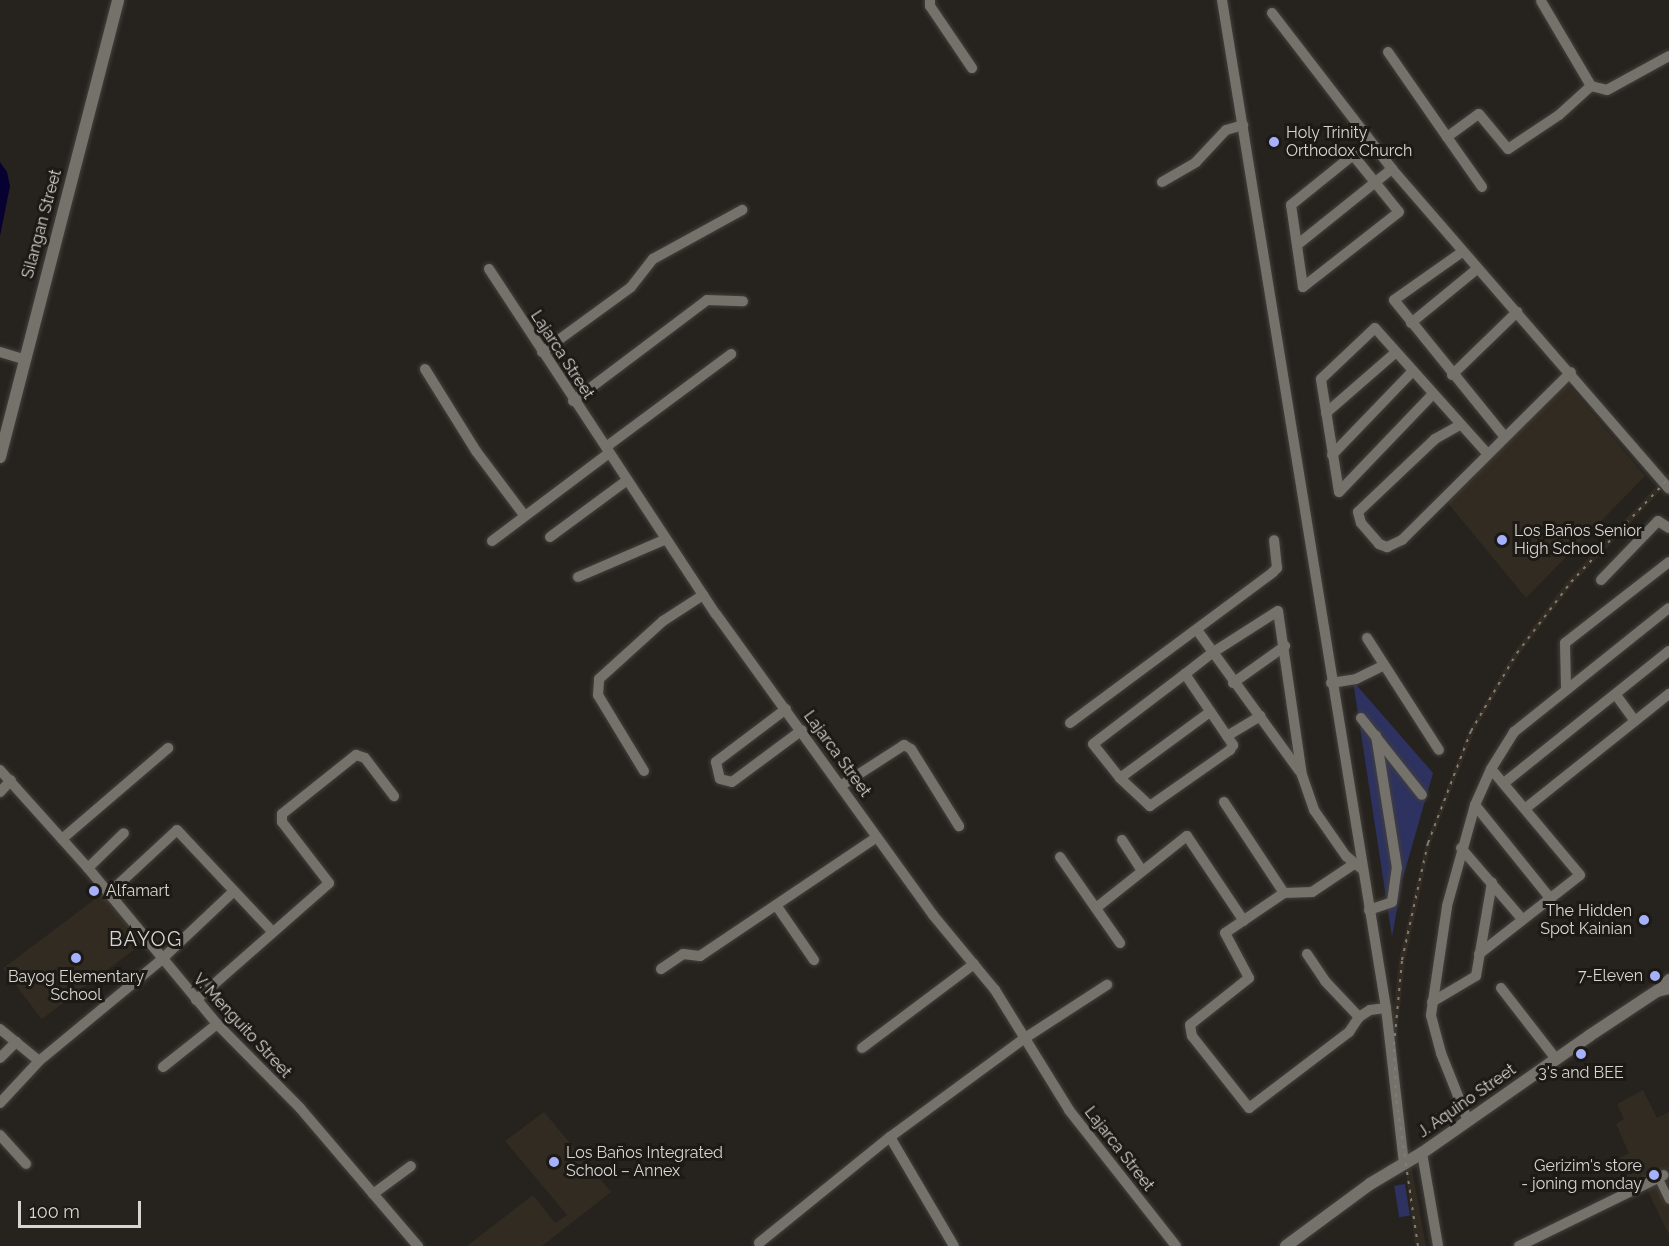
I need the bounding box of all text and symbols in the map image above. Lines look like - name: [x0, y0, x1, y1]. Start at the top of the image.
- place label: Holy Trinity Orthodox Church: [1286, 123, 1412, 161]
- marker: Holy Trinity Orthodox Church: [1267, 135, 1281, 149]
- street label: Silangan Street: [18, 167, 66, 281]
- street label: Lajarca Street: [526, 307, 598, 403]
- place label: Los Baños Senior High School: [1514, 521, 1642, 559]
- marker: Los Baños Senior High School: [1495, 533, 1509, 547]
- street label: Lajarca Street: [799, 707, 875, 801]
- place label: Alfamart: [106, 881, 170, 901]
- marker: Alfamart: [87, 884, 101, 898]
- place label: The Hidden Spot Kainian: [1540, 901, 1632, 939]
- marker: The Hidden Spot Kainian: [1637, 913, 1651, 927]
- district label: BAYOG: [109, 927, 183, 951]
- marker: Bayog Elementary School: [69, 951, 83, 965]
- place label: 7-Eleven: [1578, 966, 1643, 986]
- place label: Bayog Elementary School: [8, 967, 144, 1005]
- marker: 7-Eleven: [1648, 969, 1662, 983]
- street label: V. Menguito Street: [189, 970, 295, 1082]
- marker: 3's and BEE: [1574, 1047, 1588, 1061]
- street label: J. Aquino Street: [1414, 1060, 1520, 1142]
- place label: 3's and BEE: [1538, 1063, 1624, 1083]
- street label: Lajarca Street: [1080, 1103, 1158, 1195]
- place label: Los Baños Integrated School – Annex: [566, 1143, 723, 1181]
- marker: Los Baños Integrated School – Annex: [547, 1155, 561, 1169]
- place label: Gerizim's store - joning monday: [1521, 1156, 1642, 1194]
- marker: Gerizim's store - joning monday: [1647, 1168, 1661, 1182]
- scale bar: [21, 1189, 144, 1227]
- text: 100 m: [29, 1201, 80, 1222]

